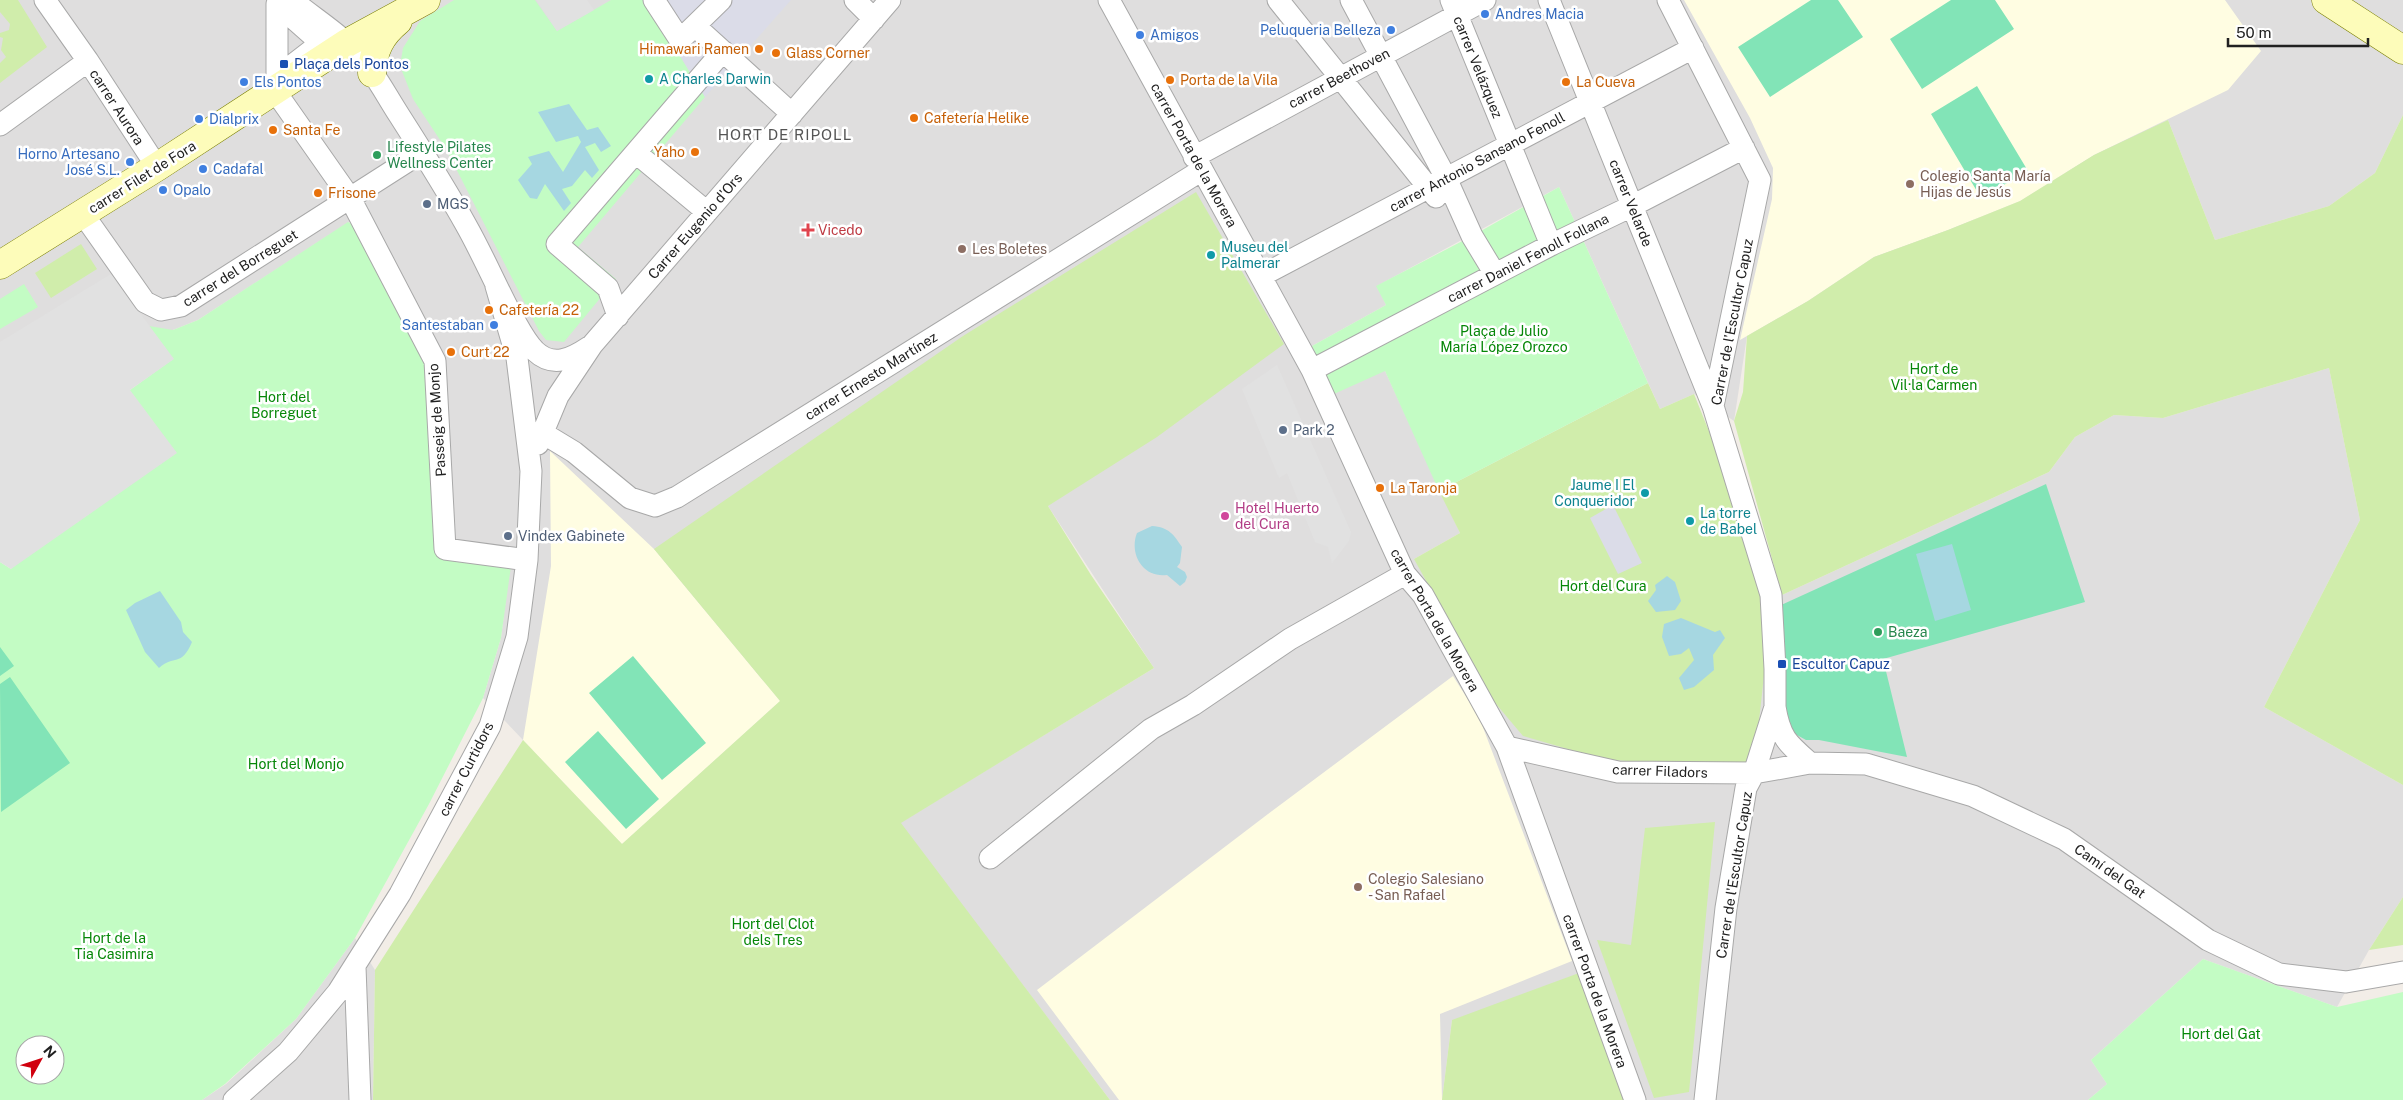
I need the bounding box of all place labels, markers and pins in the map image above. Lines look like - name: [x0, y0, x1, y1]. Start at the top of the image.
- place label: Andres Macia: [1495, 6, 1584, 22]
- marker: Andres Macia: [1479, 8, 1491, 20]
- place label: Peluqueria Belleza: [1260, 22, 1381, 38]
- marker: Peluqueria Belleza: [1385, 24, 1397, 36]
- place label: Amigos: [1150, 27, 1199, 43]
- marker: Amigos: [1134, 29, 1146, 41]
- place label: Himawari Ramen: [639, 41, 749, 57]
- marker: Himawari Ramen: [753, 43, 765, 55]
- place label: Glass Corner: [786, 45, 870, 61]
- marker: Glass Corner: [770, 47, 782, 59]
- place label: Plaça dels Pontos: [294, 56, 409, 72]
- marker: Plaça dels Pontos: [278, 58, 290, 70]
- place label: A Charles Darwin: [659, 71, 771, 87]
- place label: Porta de la Vila: [1180, 72, 1278, 88]
- marker: A Charles Darwin: [643, 73, 655, 85]
- place label: Els Pontos: [254, 74, 322, 90]
- marker: Porta de la Vila: [1164, 74, 1176, 86]
- place label: La Cueva: [1576, 74, 1635, 90]
- marker: Els Pontos: [238, 76, 250, 88]
- marker: La Cueva: [1560, 76, 1572, 88]
- place label: Cafetería Helike: [924, 110, 1029, 126]
- place label: Dialprix: [209, 111, 259, 127]
- marker: Cafetería Helike: [908, 112, 920, 124]
- marker: Dialprix: [193, 113, 205, 125]
- place label: Santa Fe: [283, 122, 340, 138]
- marker: Santa Fe: [267, 124, 279, 136]
- place label: Lifestyle Pilates Wellness Center: [387, 139, 493, 171]
- place label: Yaho: [654, 144, 685, 160]
- place label: Horno Artesano José S.L.: [17, 146, 120, 178]
- marker: Yaho: [689, 146, 701, 158]
- marker: Lifestyle Pilates Wellness Center: [371, 149, 383, 161]
- marker: Horno Artesano José S.L.: [124, 156, 136, 168]
- place label: Cadafal: [213, 161, 264, 177]
- marker: Cadafal: [197, 163, 209, 175]
- place label: Colegio Santa María Hijas de Jesús: [1920, 168, 2051, 200]
- marker: Colegio Santa María Hijas de Jesús: [1904, 178, 1916, 190]
- place label: Opalo: [173, 182, 211, 198]
- marker: Opalo: [157, 184, 169, 196]
- place label: Frisone: [328, 185, 376, 201]
- marker: Frisone: [312, 187, 324, 199]
- place label: MGS: [437, 196, 469, 212]
- marker: MGS: [421, 198, 433, 210]
- place label: Vicedo: [818, 222, 863, 238]
- marker: Vicedo: [802, 224, 814, 236]
- place label: Museu del Palmerar: [1221, 239, 1288, 271]
- place label: Les Boletes: [972, 241, 1047, 257]
- marker: Les Boletes: [956, 243, 968, 255]
- marker: Museu del Palmerar: [1205, 249, 1217, 261]
- place label: Cafetería 22: [499, 302, 579, 318]
- marker: Cafetería 22: [483, 304, 495, 316]
- place label: Santestaban: [402, 317, 484, 333]
- marker: Santestaban: [488, 319, 500, 331]
- place label: Curt 22: [461, 344, 510, 360]
- marker: Curt 22: [445, 346, 457, 358]
- place label: Park 2: [1293, 422, 1335, 438]
- marker: Park 2: [1277, 424, 1289, 436]
- place label: Jaume I El Conqueridor: [1554, 477, 1635, 509]
- place label: La Taronja: [1390, 480, 1457, 496]
- marker: La Taronja: [1374, 482, 1386, 494]
- marker: Jaume I El Conqueridor: [1639, 487, 1651, 499]
- place label: Hotel Huerto del Cura: [1235, 500, 1319, 532]
- place label: La torre de Babel: [1700, 505, 1757, 537]
- marker: Hotel Huerto del Cura: [1219, 510, 1231, 522]
- marker: La torre de Babel: [1684, 515, 1696, 527]
- place label: Vindex Gabinete: [518, 528, 625, 544]
- marker: Vindex Gabinete: [502, 530, 514, 542]
- place label: Baeza: [1888, 624, 1927, 640]
- marker: Baeza: [1872, 626, 1884, 638]
- place label: Escultor Capuz: [1792, 656, 1890, 672]
- marker: Escultor Capuz: [1776, 658, 1788, 670]
- place label: Colegio Salesiano - San Rafael: [1368, 871, 1484, 903]
- marker: Colegio Salesiano - San Rafael: [1352, 881, 1364, 893]

